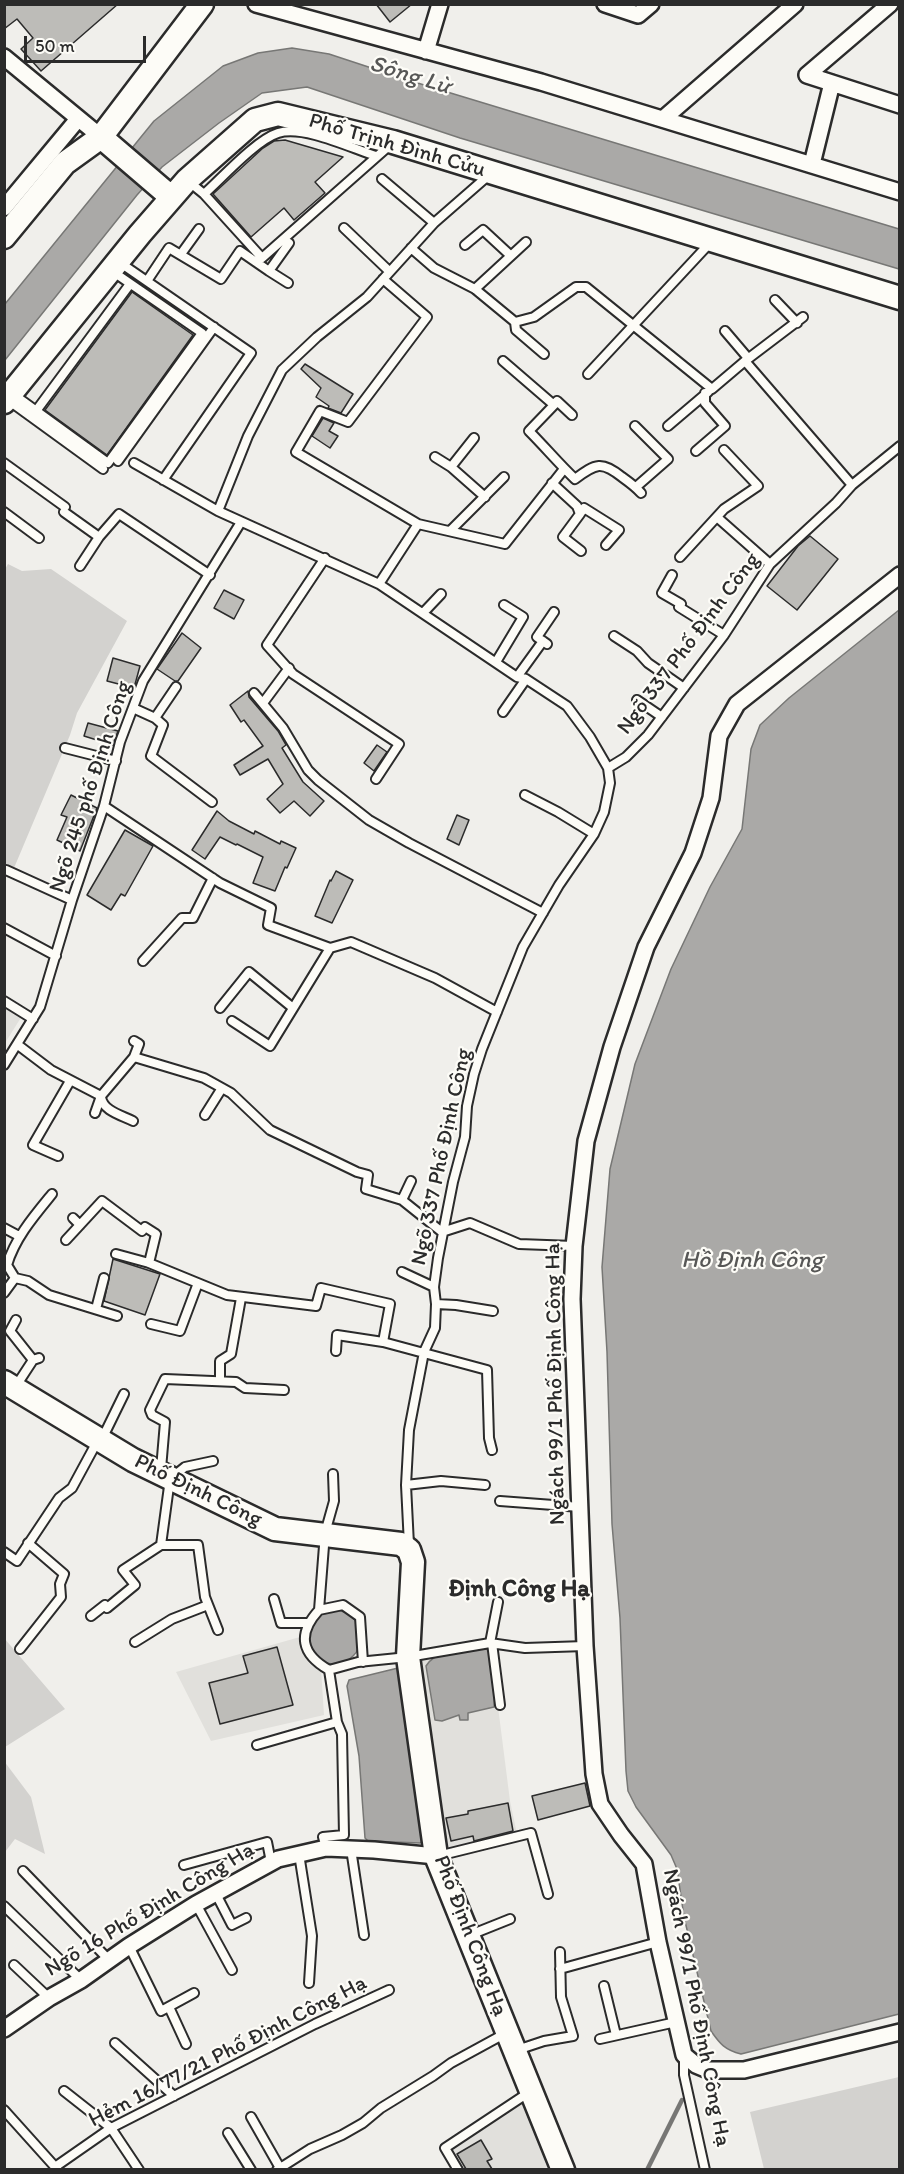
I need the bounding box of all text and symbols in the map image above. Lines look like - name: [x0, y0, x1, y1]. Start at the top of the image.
- scale bar: [27, 24, 148, 62]
- text: 50 m: [35, 35, 75, 57]
- water label: Sông Lừ: [366, 50, 454, 102]
- street label: Phố Trịnh Đình Cửu: [306, 108, 488, 184]
- street label: Ngõ 337 Phố Định Công: [612, 548, 766, 740]
- street label: Ngõ 245 phố Định Công: [44, 678, 138, 896]
- street label: Ngõ 337 Phố Định Công: [406, 1046, 478, 1268]
- street label: Ngách 99/1 Phố Định Công Hạ: [540, 1243, 572, 1525]
- water label: Hồ Định Công: [681, 1247, 823, 1275]
- street label: Phố Định Công: [130, 1449, 266, 1533]
- district label: Định Công Hạ: [448, 1576, 590, 1604]
- street label: Ngõ 16 Phố Định Công Hạ: [41, 1837, 259, 1983]
- street label: Phố Định Công Hạ: [427, 1852, 513, 2020]
- street label: Ngách 99/1 Phố Định Công Hạ: [656, 1867, 736, 2149]
- street label: Hẻm 16/77/21 Phố Định Công Hạ: [85, 1970, 371, 2134]

